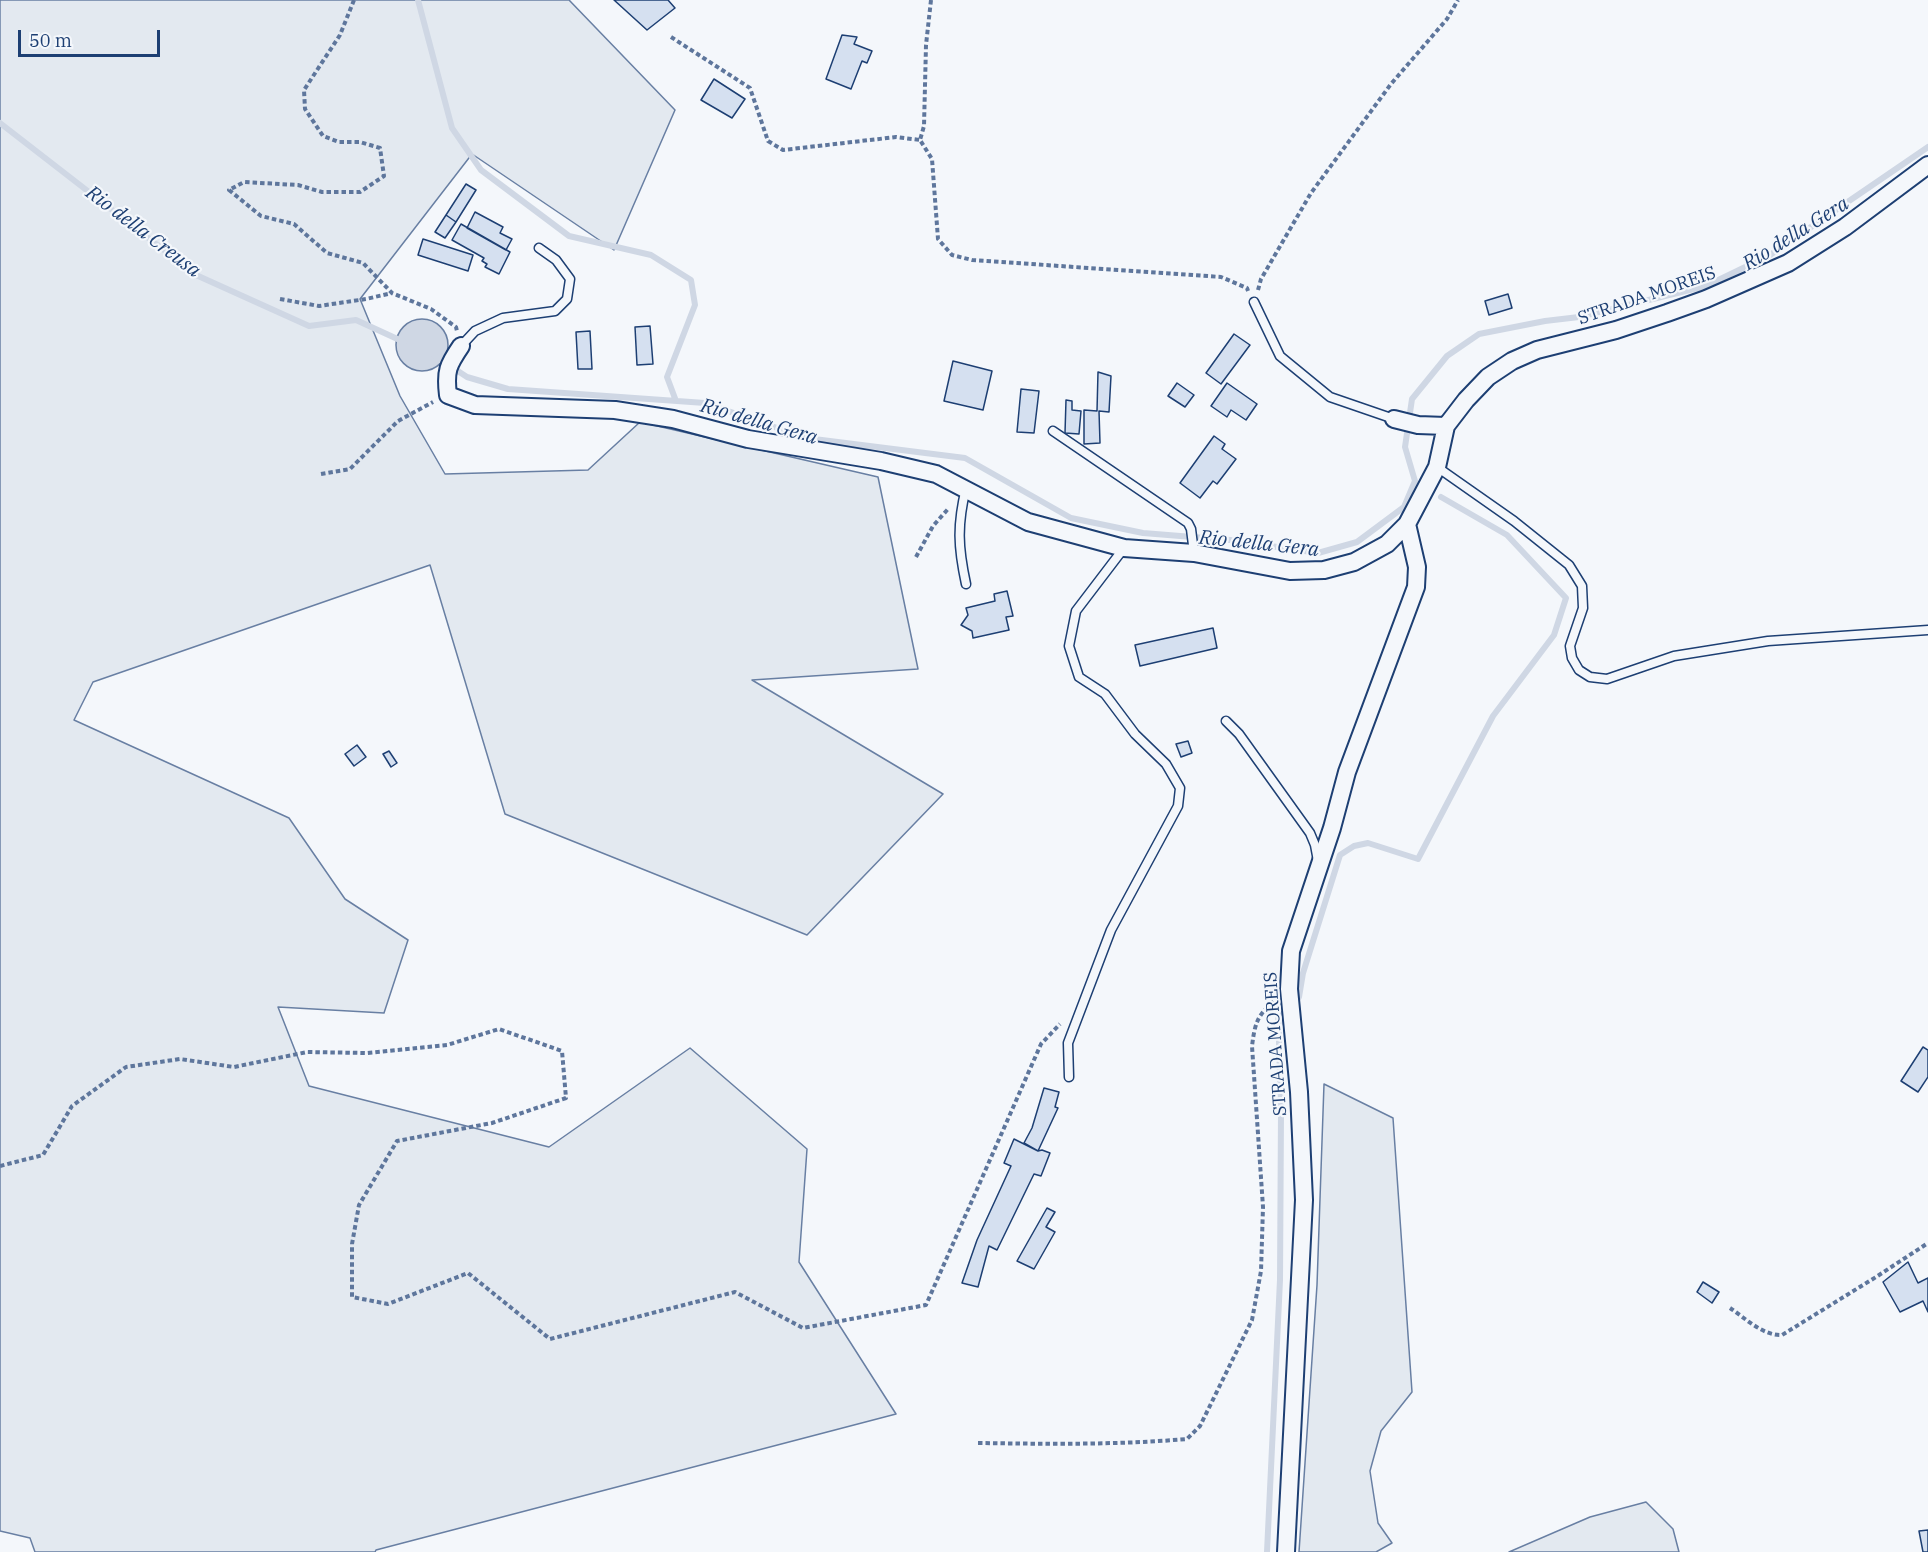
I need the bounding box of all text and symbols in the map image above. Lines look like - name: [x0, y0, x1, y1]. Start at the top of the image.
- scale bar: [21, 18, 164, 56]
- text: 50 m: [29, 29, 72, 52]
- water label: Rio della Creusa: [81, 181, 205, 283]
- water label: Rio della Gera: [1739, 192, 1853, 276]
- street label: STRADA MOREIS: [1575, 262, 1719, 330]
- water label: Rio della Gera: [698, 394, 820, 450]
- water label: Rio della Gera: [1198, 526, 1320, 562]
- street label: STRADA MOREIS: [1260, 971, 1292, 1117]

